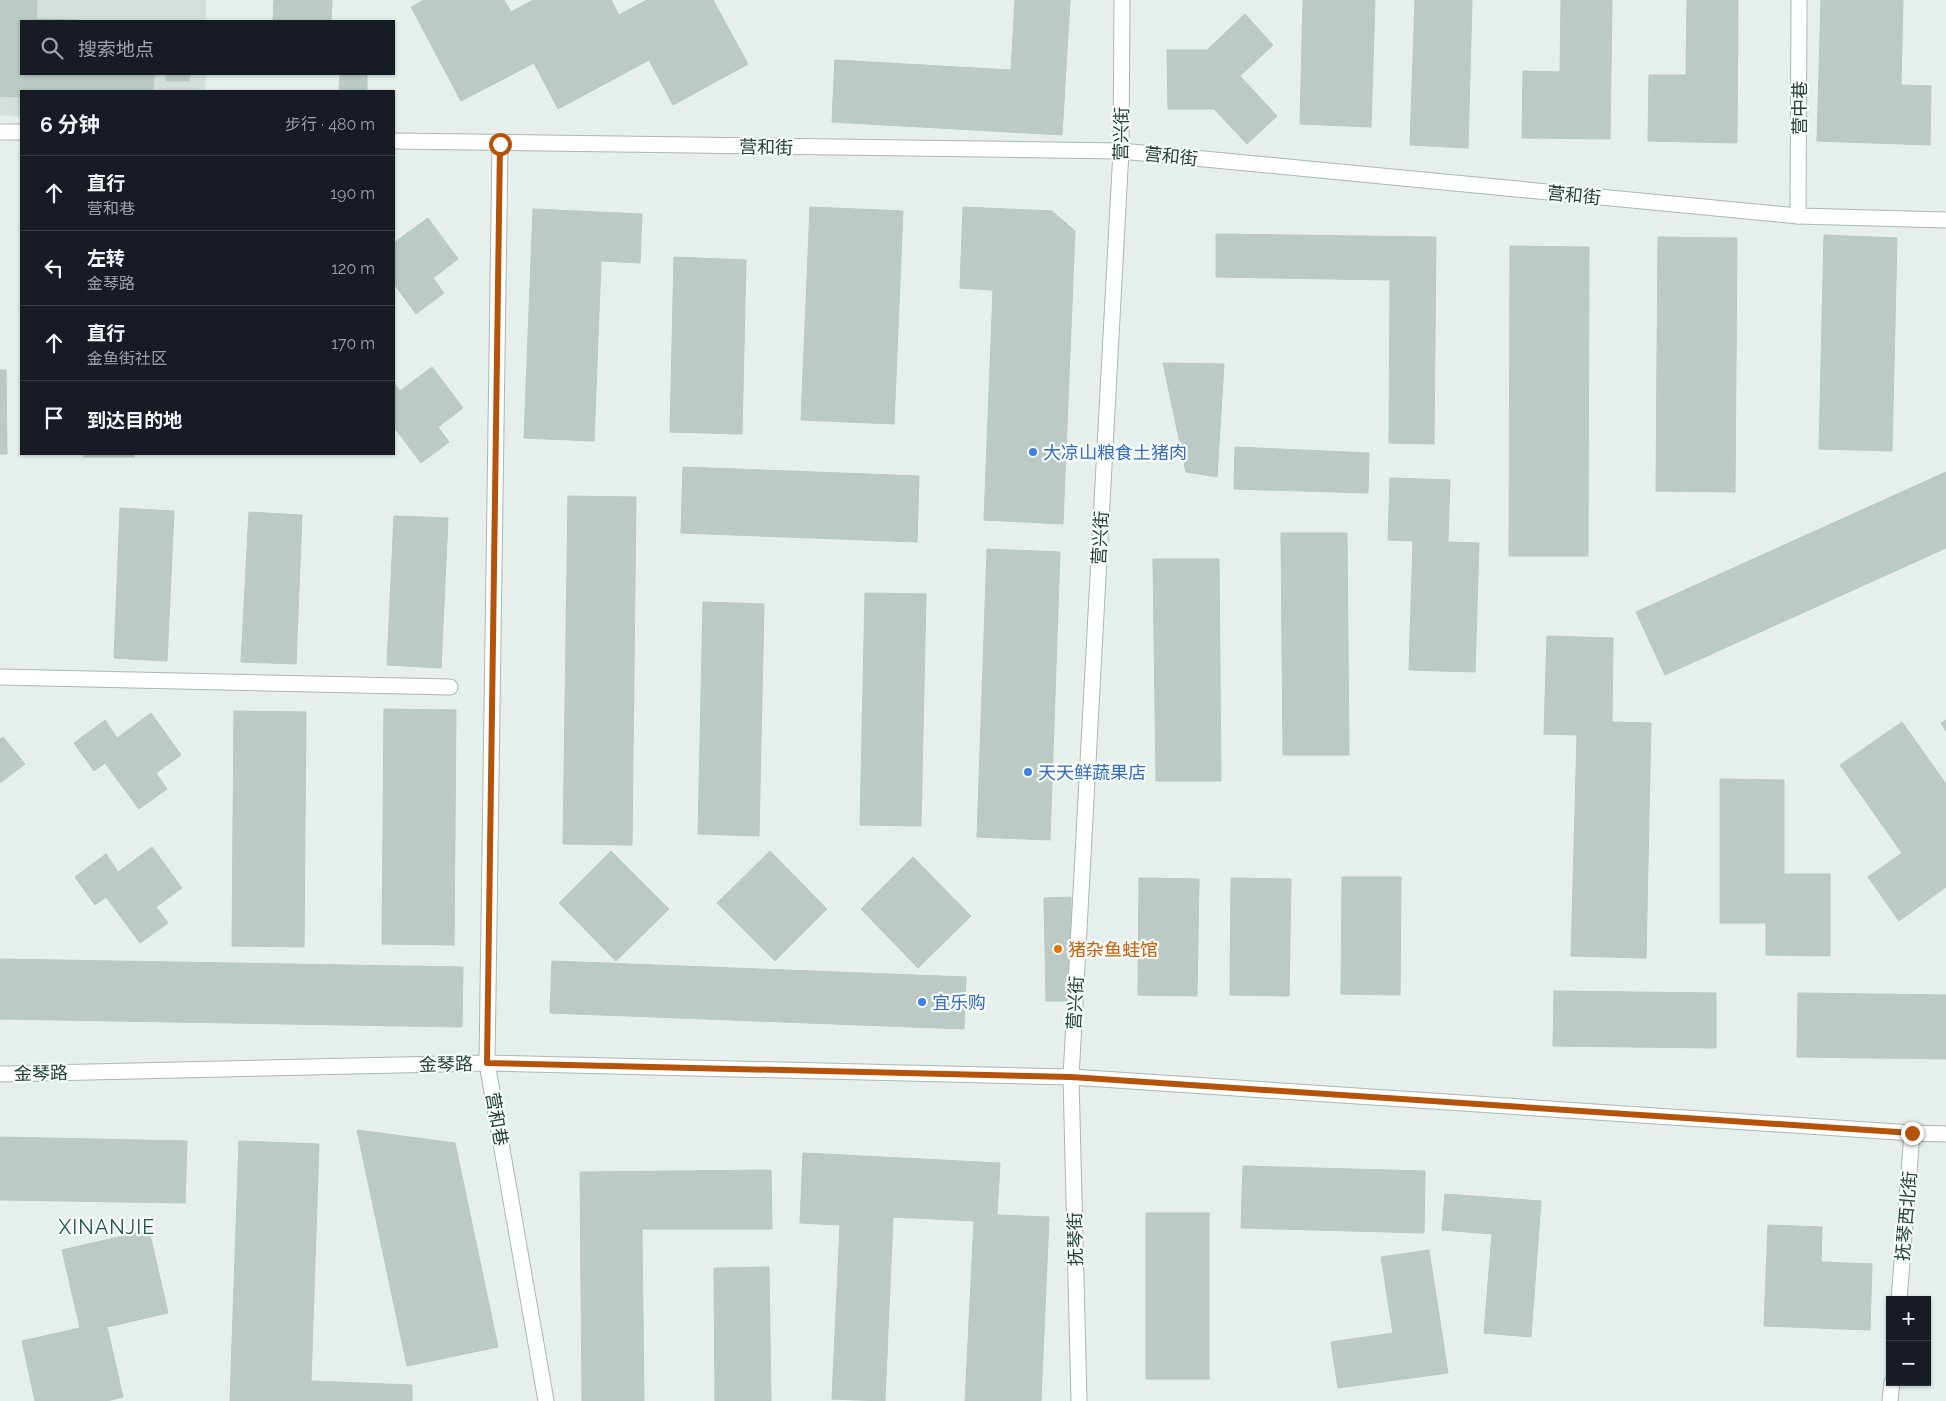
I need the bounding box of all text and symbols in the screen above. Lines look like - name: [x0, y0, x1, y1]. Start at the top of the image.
- search box: [20, 20, 395, 75]
- icon: search: [38, 34, 66, 62]
- text: 搜索地点: [78, 38, 154, 60]
- street label: 营中巷: [1789, 81, 1810, 135]
- street label: 营兴街: [1110, 107, 1132, 161]
- text: 6 分钟: [40, 112, 100, 137]
- text: 步行 · 480 m: [285, 115, 375, 134]
- route start: [489, 133, 512, 156]
- street label: 营和街: [739, 136, 793, 158]
- street label: 营和街: [1143, 143, 1199, 169]
- text: 直行: [87, 172, 125, 194]
- icon: ahead: [40, 179, 68, 207]
- street label: 营和街: [1546, 182, 1602, 208]
- text: 190 m: [330, 184, 375, 203]
- text: 营和巷: [87, 199, 135, 218]
- text: 左转: [87, 247, 125, 269]
- icon: left: [40, 254, 68, 282]
- text: 120 m: [331, 259, 375, 278]
- text: 金琴路: [87, 274, 135, 293]
- text: 直行: [87, 322, 125, 344]
- icon: ahead: [40, 329, 68, 357]
- text: 170 m: [331, 334, 375, 353]
- text: 金鱼街社区: [87, 349, 167, 368]
- icon: arrive: [40, 404, 68, 432]
- text: 到达目的地: [87, 409, 182, 431]
- place label: 大凉山粮食土猪肉: [1043, 442, 1187, 463]
- marker: 大凉山粮食土猪肉: [1027, 446, 1039, 458]
- street label: 营兴街: [1088, 510, 1112, 566]
- place label: 天天鲜蔬果店: [1038, 762, 1146, 783]
- marker: 天天鲜蔬果店: [1022, 766, 1034, 778]
- place label: 猪杂鱼蛙馆: [1068, 939, 1158, 960]
- marker: 猪杂鱼蛙馆: [1052, 943, 1064, 955]
- street label: 营兴街: [1063, 975, 1087, 1031]
- place label: 宜乐购: [932, 992, 986, 1013]
- marker: 宜乐购: [916, 996, 928, 1008]
- street label: 金琴路: [419, 1053, 473, 1075]
- street label: 金琴路: [14, 1062, 68, 1084]
- street label: 营和巷: [482, 1091, 512, 1147]
- route end: [1901, 1122, 1924, 1145]
- street label: 抚琴西北街: [1892, 1170, 1920, 1262]
- street label: 抚琴街: [1064, 1212, 1086, 1266]
- district label: XINANJIE: [59, 1215, 155, 1239]
- map controls: [1886, 1296, 1931, 1386]
- button: +: [1886, 1296, 1931, 1341]
- button: −: [1886, 1341, 1931, 1386]

